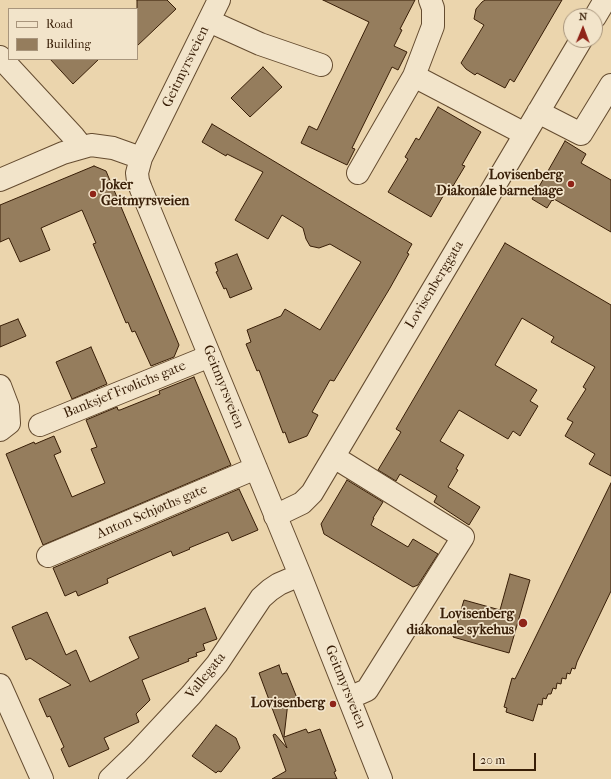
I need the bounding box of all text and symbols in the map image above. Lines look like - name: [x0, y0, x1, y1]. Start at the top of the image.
- legend: [8, 8, 138, 60]
- north arrow: [563, 8, 603, 48]
- text: N: [579, 10, 587, 23]
- text: Road: [46, 17, 73, 31]
- street label: Geitmyrsveien: [159, 24, 213, 110]
- text: Building: [46, 37, 91, 51]
- place label: Lovisenberg Diakonale barnehage: [436, 168, 563, 200]
- place label: Joker Geitmyrsveien: [101, 178, 189, 210]
- marker: Lovisenberg Diakonale barnehage: [566, 179, 576, 189]
- marker: Joker Geitmyrsveien: [88, 189, 98, 199]
- street label: Lovisenberggata: [402, 238, 468, 332]
- street label: Geitmyrsveien: [199, 343, 247, 431]
- street label: Banksjef Frølichs gate: [61, 358, 189, 422]
- street label: Anton Schjøths gate: [94, 481, 210, 543]
- place label: Lovisenberg diakonale sykehus: [406, 607, 514, 640]
- marker: Lovisenberg diakonale sykehus: [517, 617, 529, 629]
- street label: Geitmyrsveien: [321, 643, 369, 731]
- street label: Vallegata: [182, 649, 230, 703]
- place label: Lovisenberg: [251, 696, 325, 712]
- marker: Lovisenberg: [328, 699, 338, 709]
- scale bar: [475, 745, 538, 771]
- text: 20 m: [480, 753, 505, 767]

